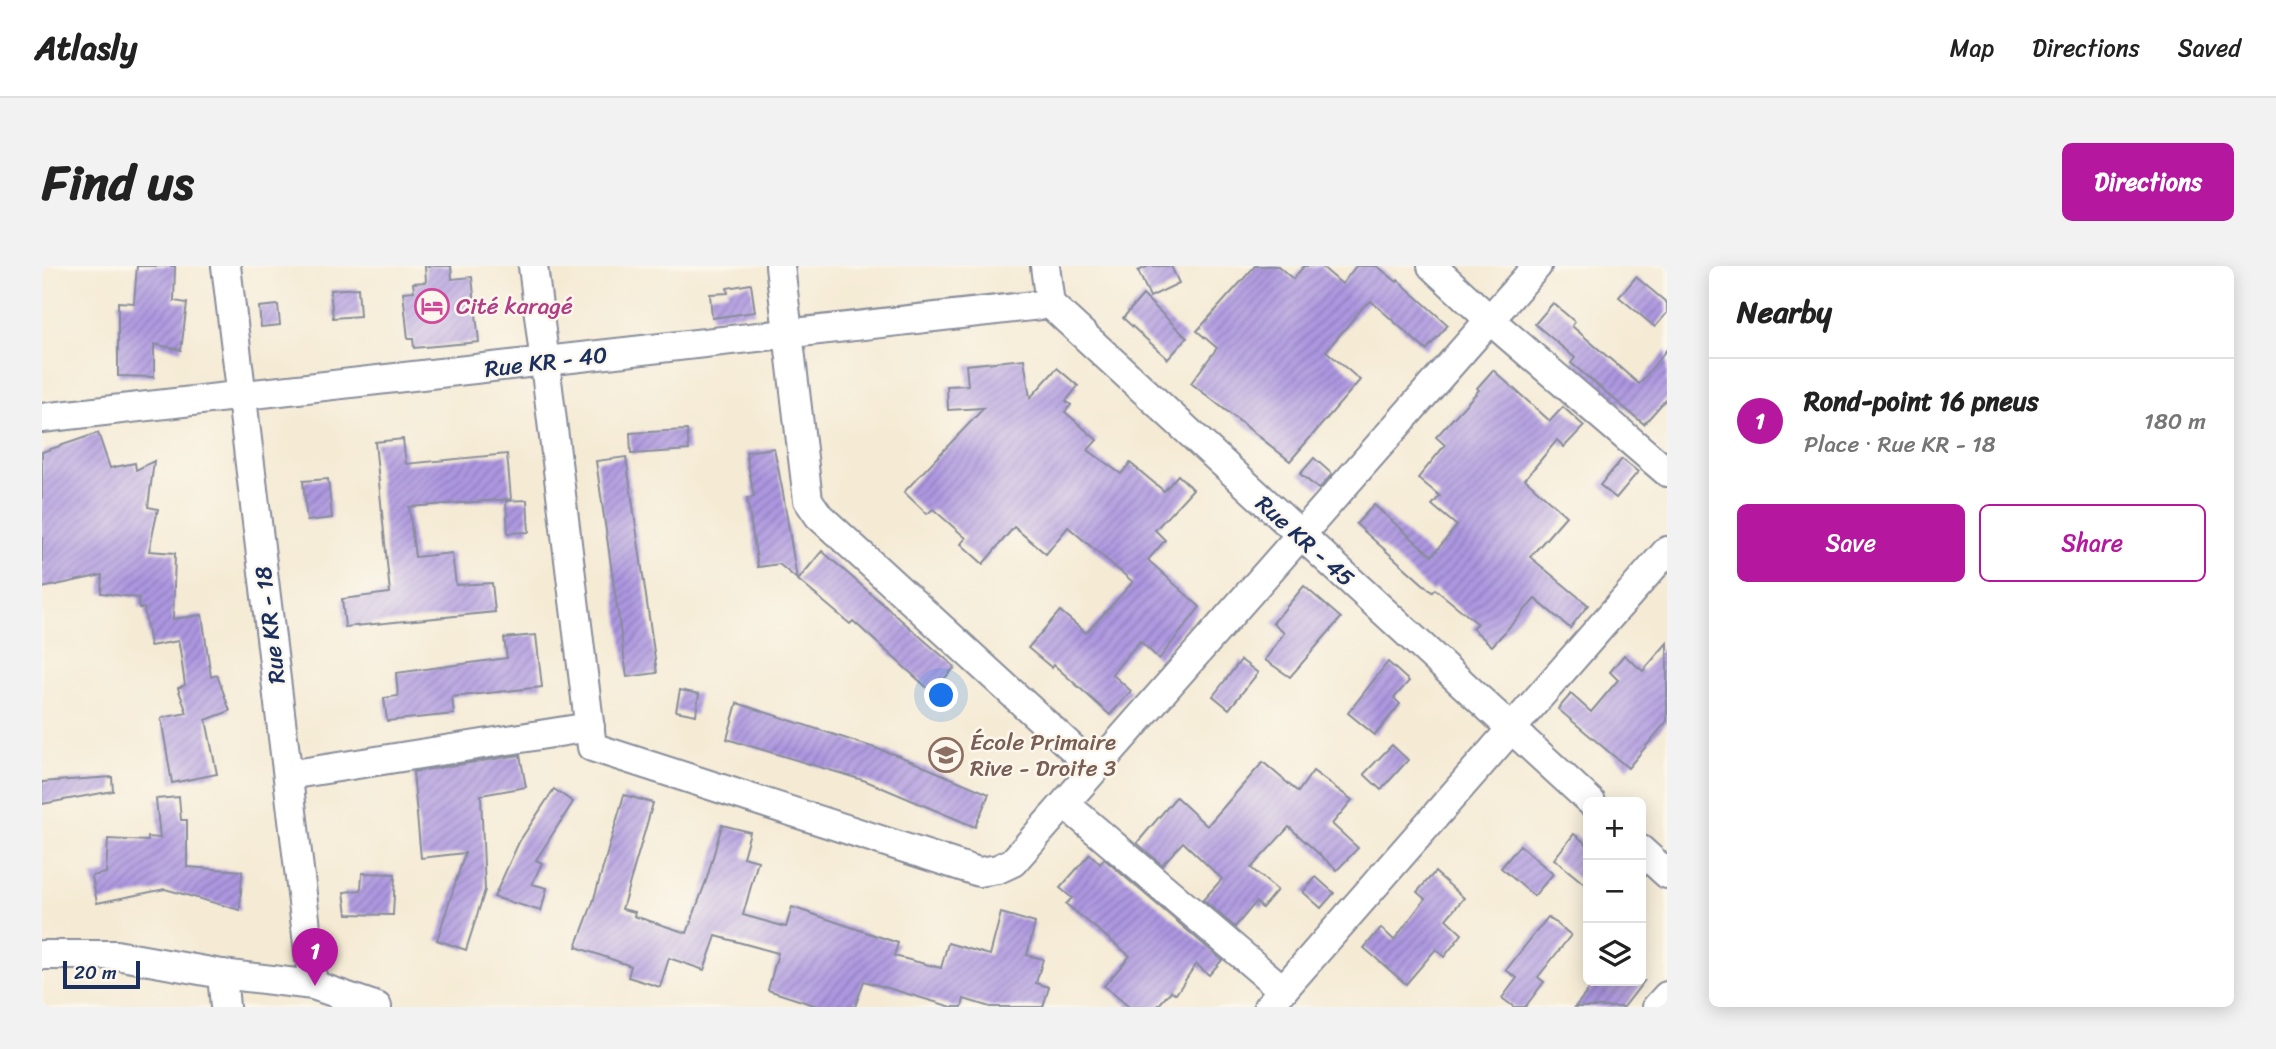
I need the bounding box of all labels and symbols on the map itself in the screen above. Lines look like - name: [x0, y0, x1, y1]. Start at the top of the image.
- place label: Cité karagé: [456, 286, 573, 327]
- hotel icon: Cité karagé: [413, 287, 451, 325]
- street label: Rue KR - 40: [482, 334, 610, 390]
- street label: Rue KR - 45: [1246, 485, 1364, 597]
- street label: Rue KR - 18: [242, 564, 298, 686]
- your location: [924, 678, 958, 712]
- place label: École Primaire Rive - Droite 3: [970, 722, 1116, 789]
- school or university icon: École Primaire Rive - Droite 3: [927, 736, 965, 774]
- pin: 1: [292, 928, 338, 986]
- scale bar: [63, 958, 140, 990]

